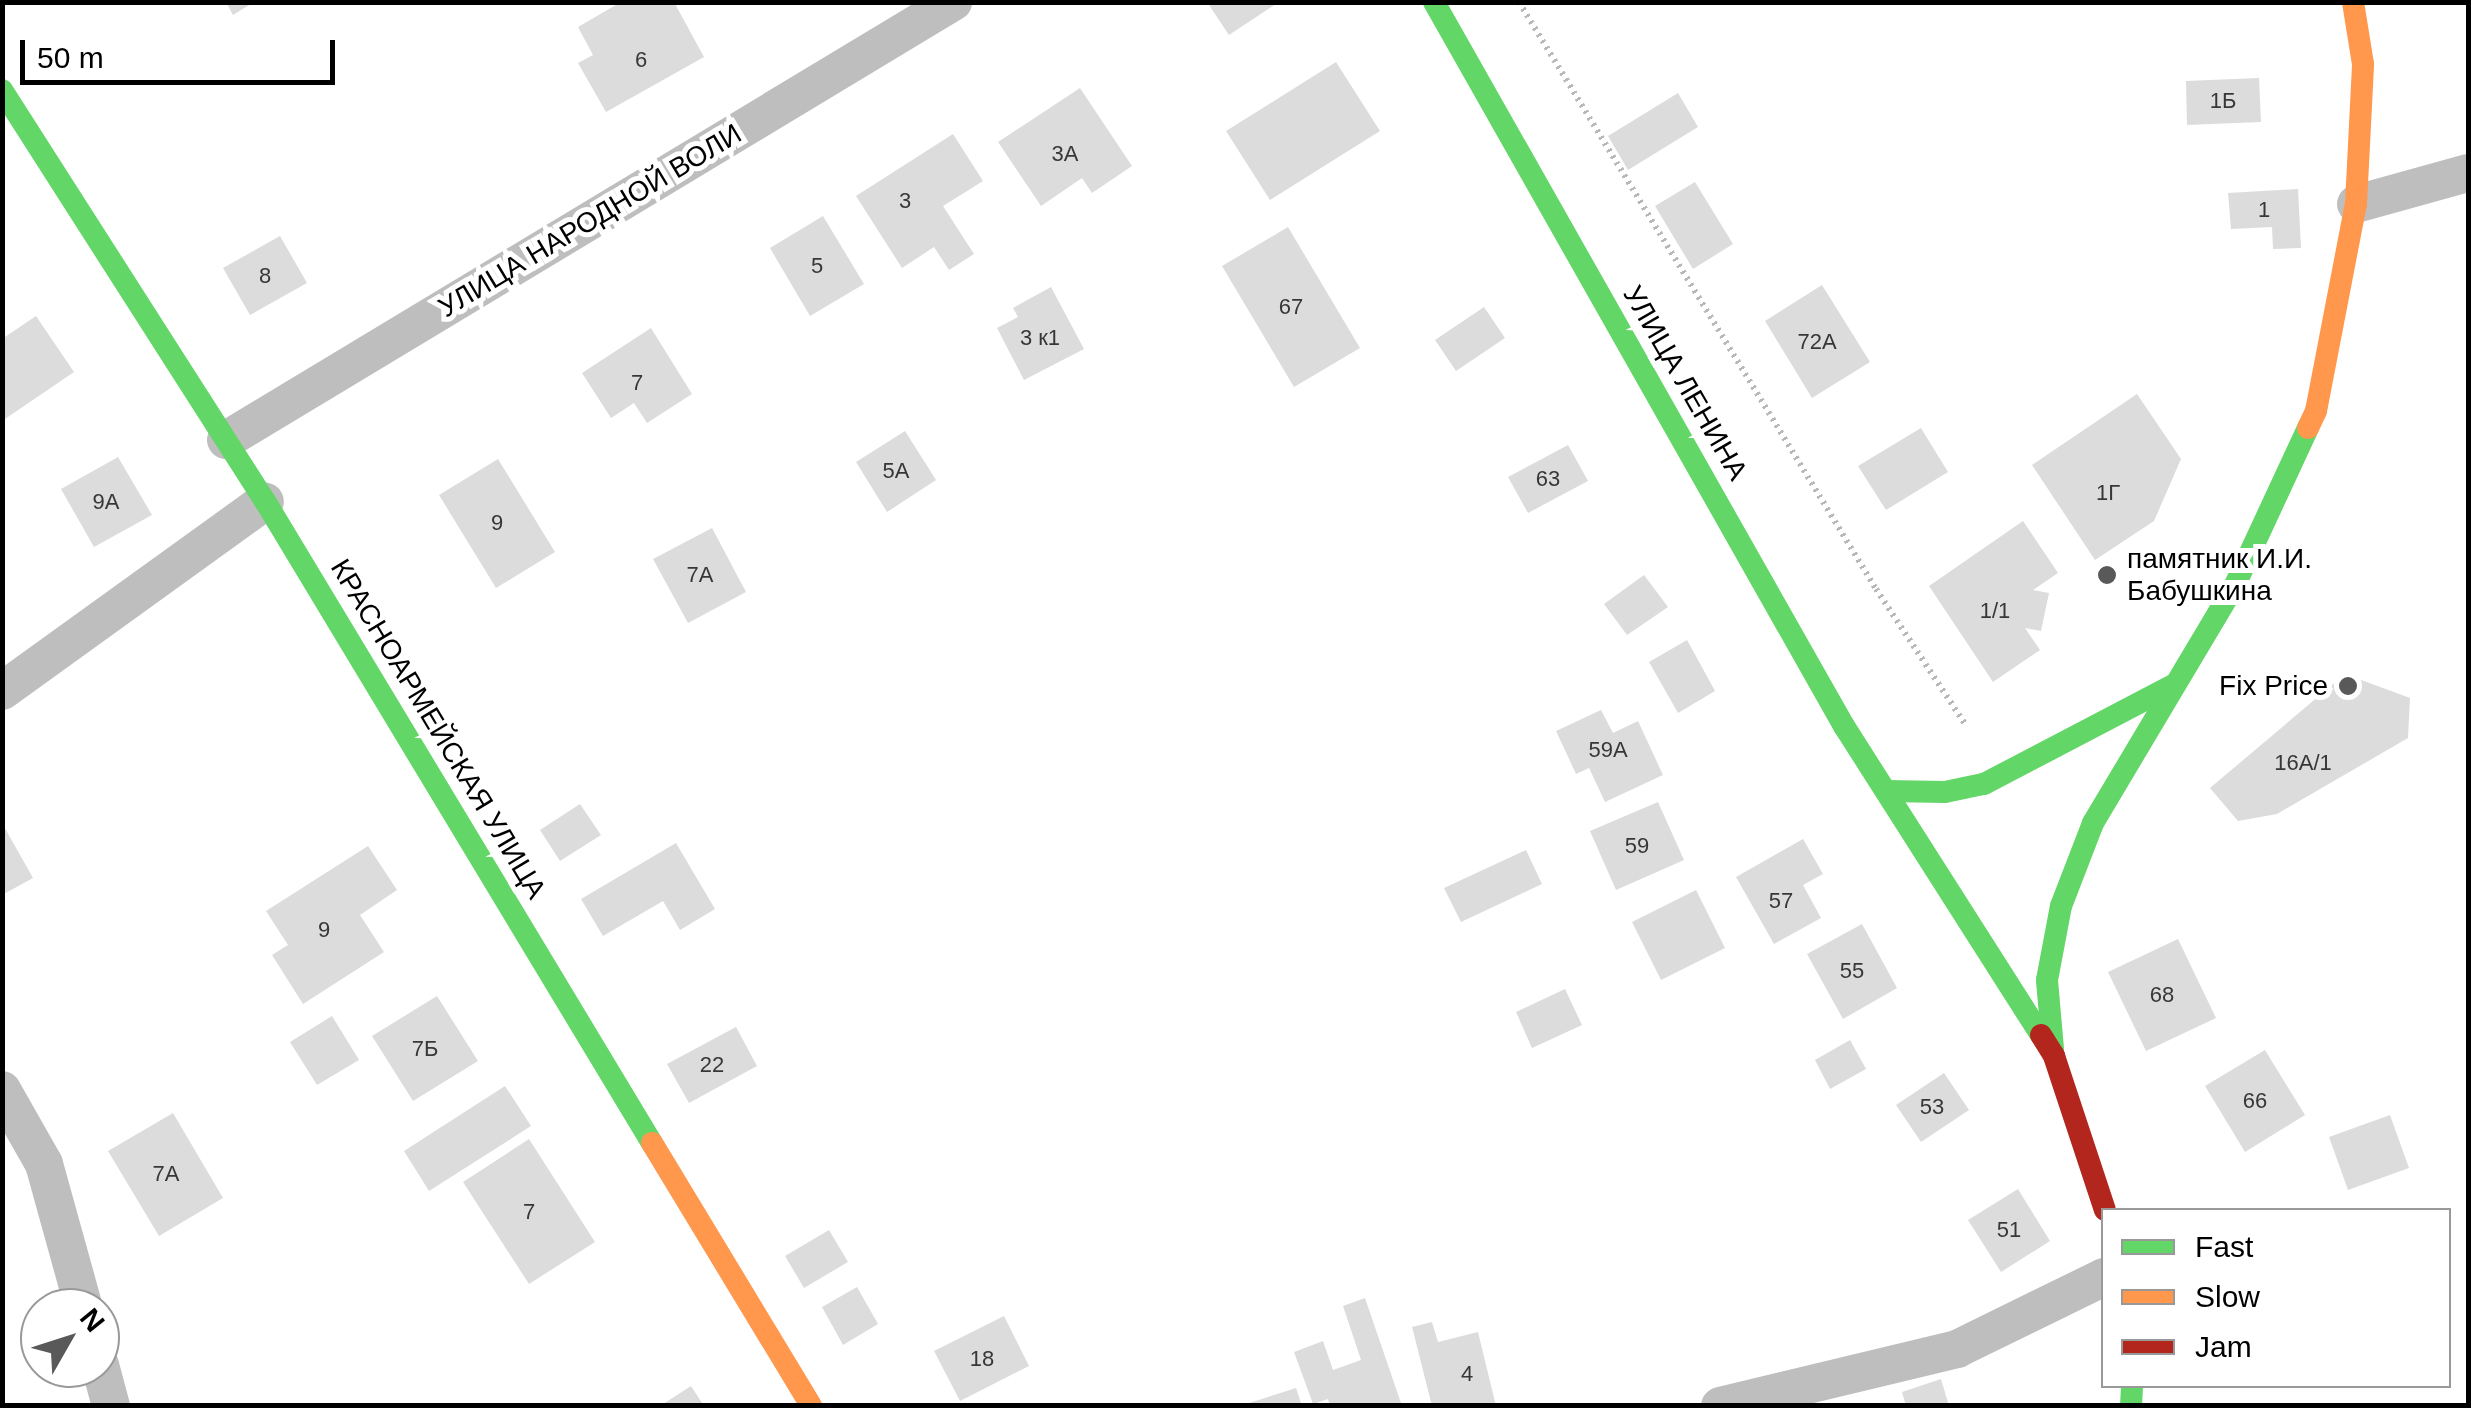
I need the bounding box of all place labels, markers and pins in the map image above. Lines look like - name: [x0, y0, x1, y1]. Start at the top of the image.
- place label: памятник И.И. Бабушкина: [2127, 542, 2312, 608]
- marker: памятник И.И. Бабушкина: [2096, 564, 2118, 586]
- place label: Fix Price: [2219, 669, 2328, 703]
- marker: Fix Price: [2337, 675, 2359, 697]

